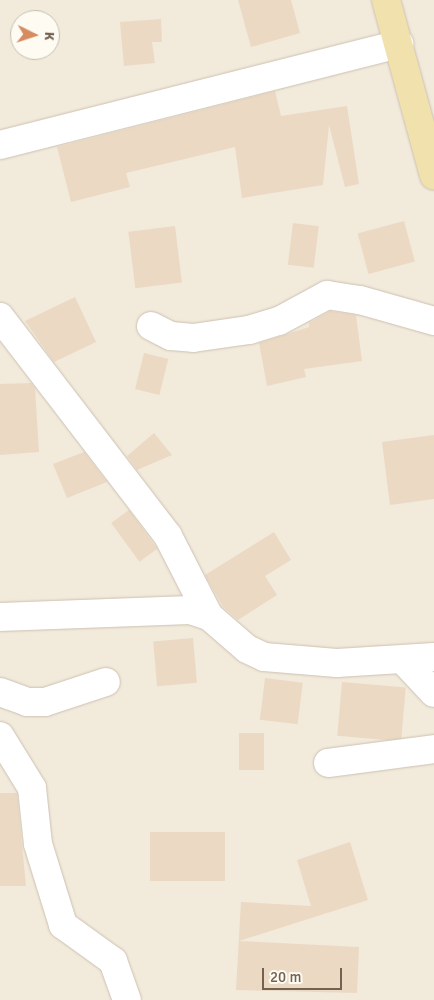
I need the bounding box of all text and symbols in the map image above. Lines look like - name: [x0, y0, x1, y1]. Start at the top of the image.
- north arrow: [10, 10, 60, 60]
- text: K: [41, 31, 58, 41]
- scale bar: [264, 958, 344, 990]
- text: 20 m: [270, 968, 301, 986]

